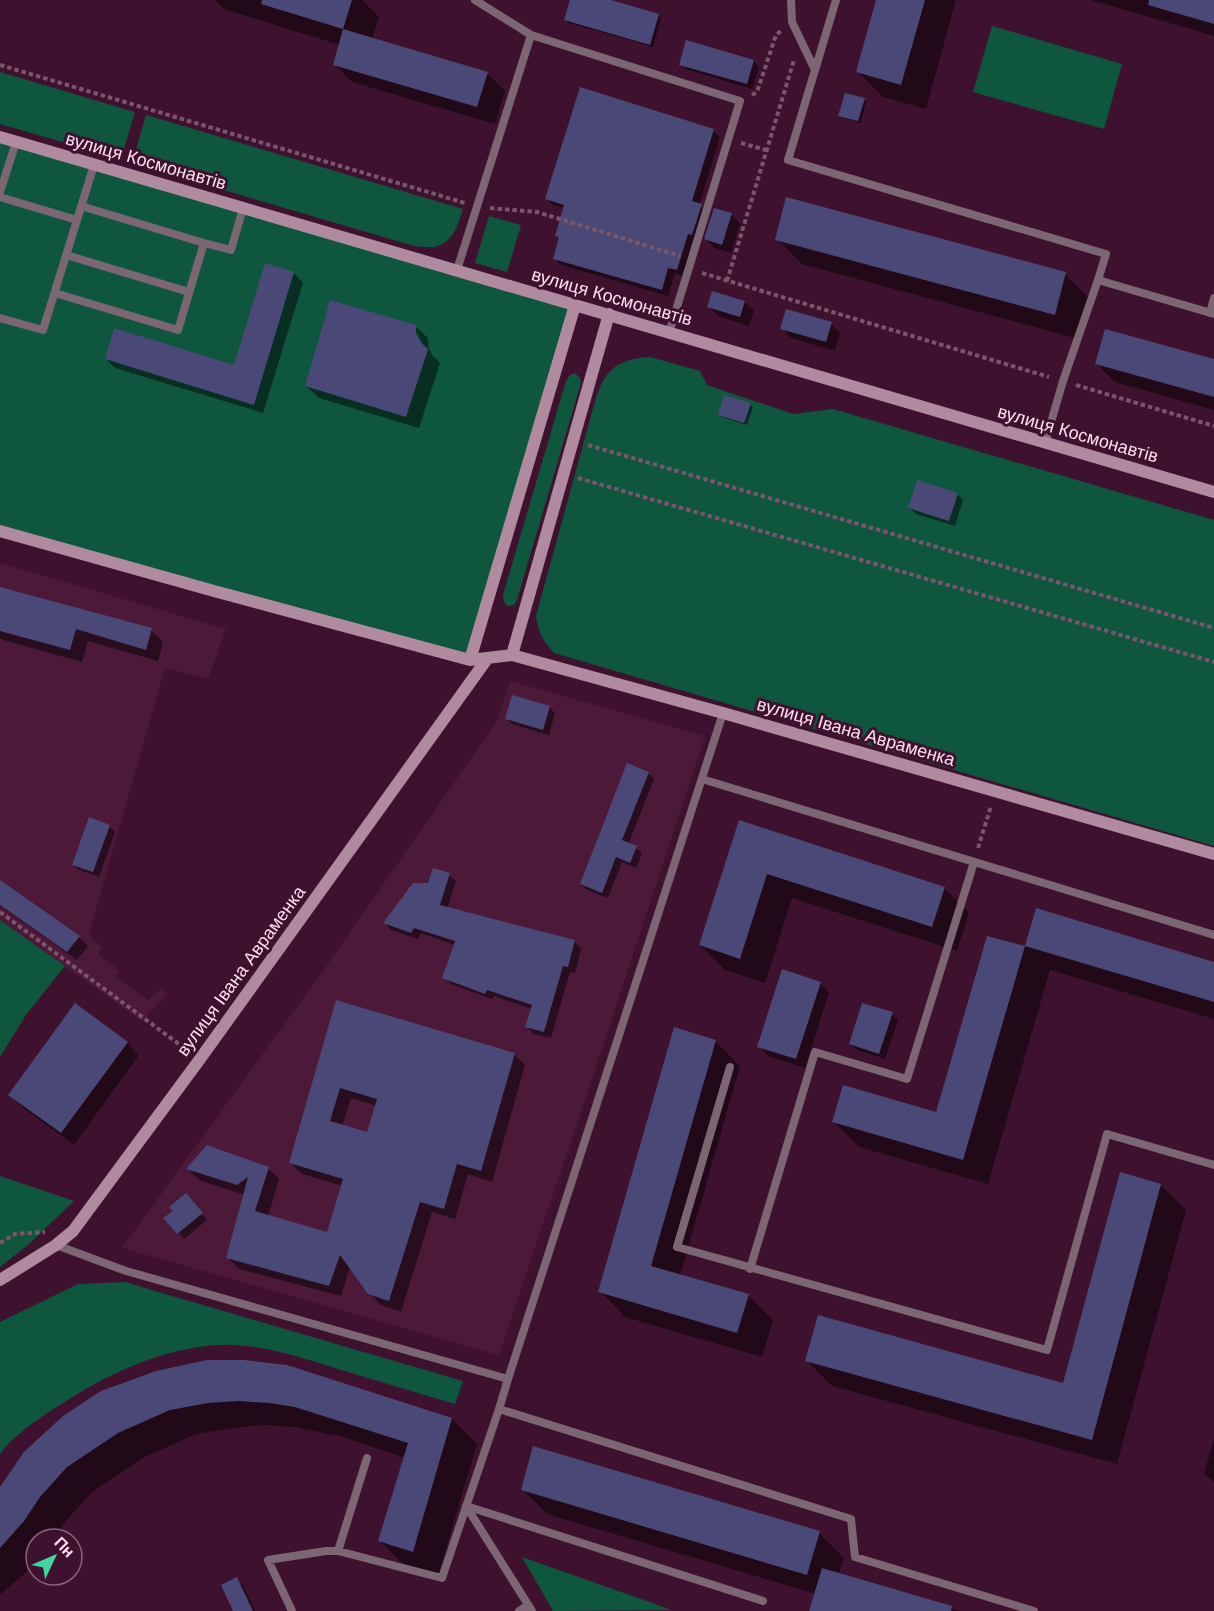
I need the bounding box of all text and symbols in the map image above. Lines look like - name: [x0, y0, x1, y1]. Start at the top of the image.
- street label: вулиця Космонавтів: [63, 128, 229, 194]
- street label: вулиця Космонавтів: [529, 264, 695, 330]
- street label: вулиця Космонавтів: [995, 401, 1161, 467]
- street label: вулиця Івана Авраменка: [755, 694, 958, 770]
- street label: вулиця Івана Авраменка: [173, 881, 310, 1060]
- north arrow: [24, 1527, 84, 1587]
- text: Пн: [51, 1533, 78, 1560]

